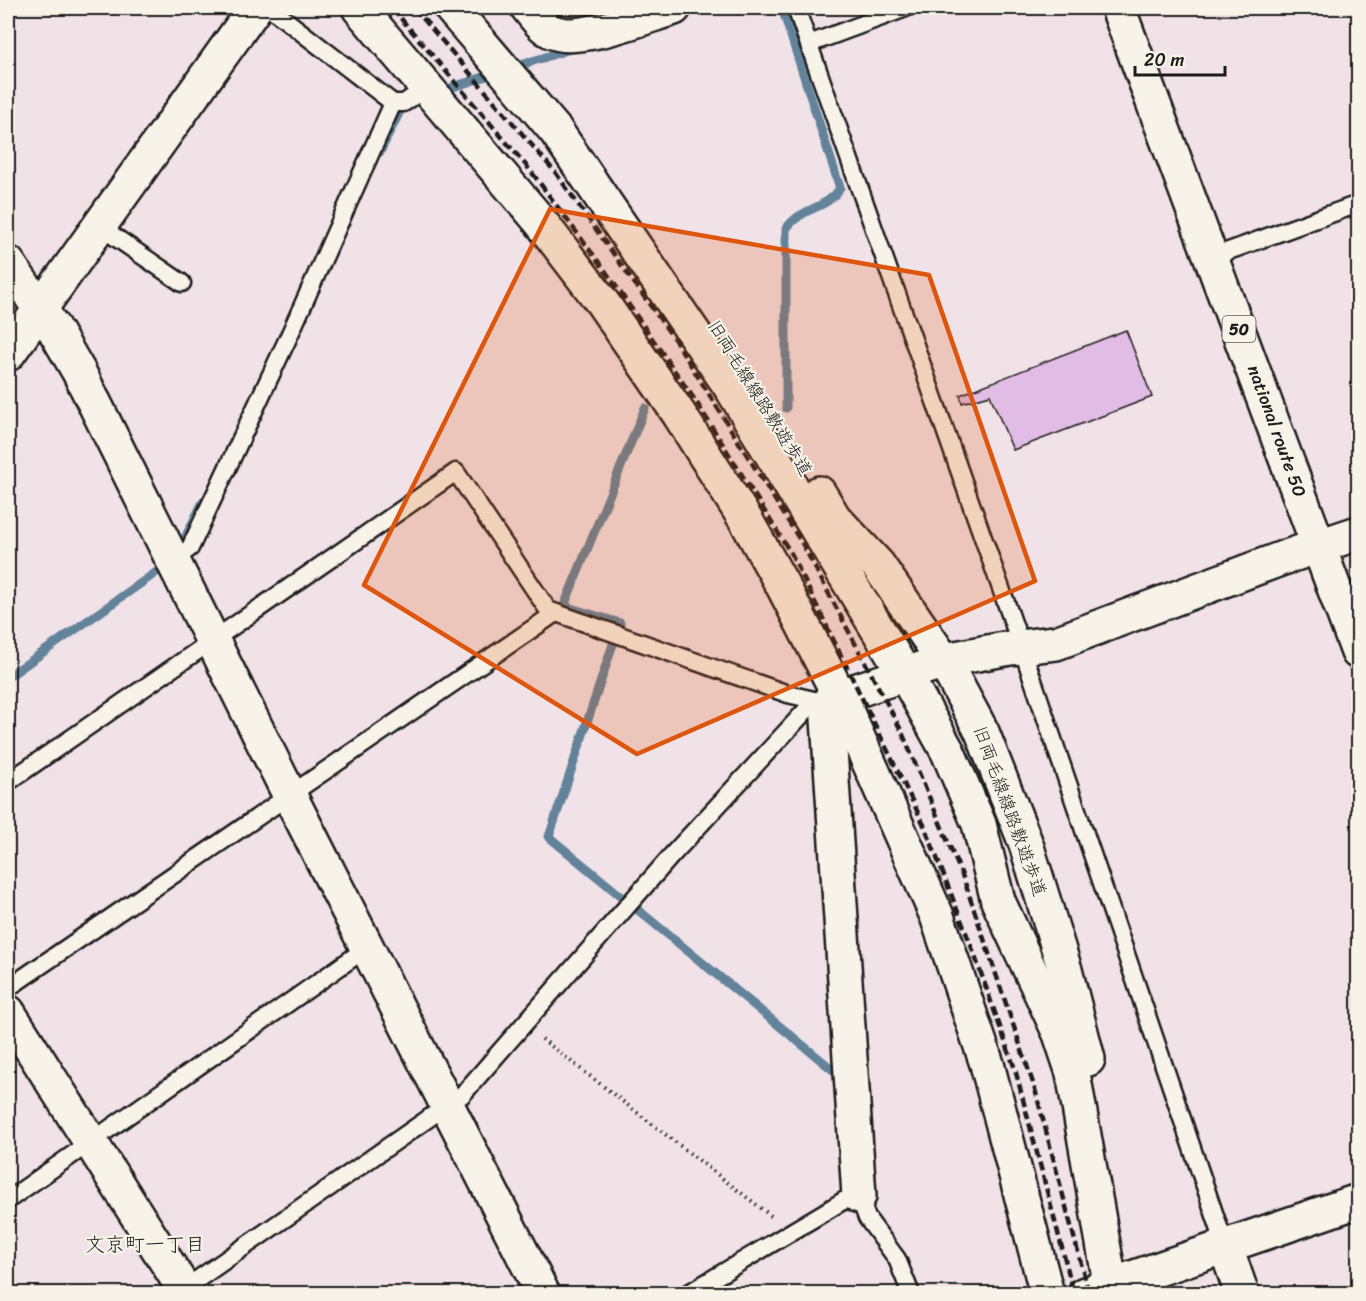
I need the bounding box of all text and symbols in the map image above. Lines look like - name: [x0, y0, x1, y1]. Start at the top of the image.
- scale bar: [1135, 39, 1225, 77]
- text: 20 m: [1144, 44, 1184, 76]
- street label: 旧両毛線線路敷遊歩道: [699, 313, 821, 483]
- road number: 50: [1222, 316, 1256, 342]
- street label: national route 50: [1238, 360, 1316, 502]
- street label: 旧両毛線線路敷遊歩道: [964, 721, 1056, 901]
- district label: 文京町一丁目: [85, 1227, 205, 1262]

